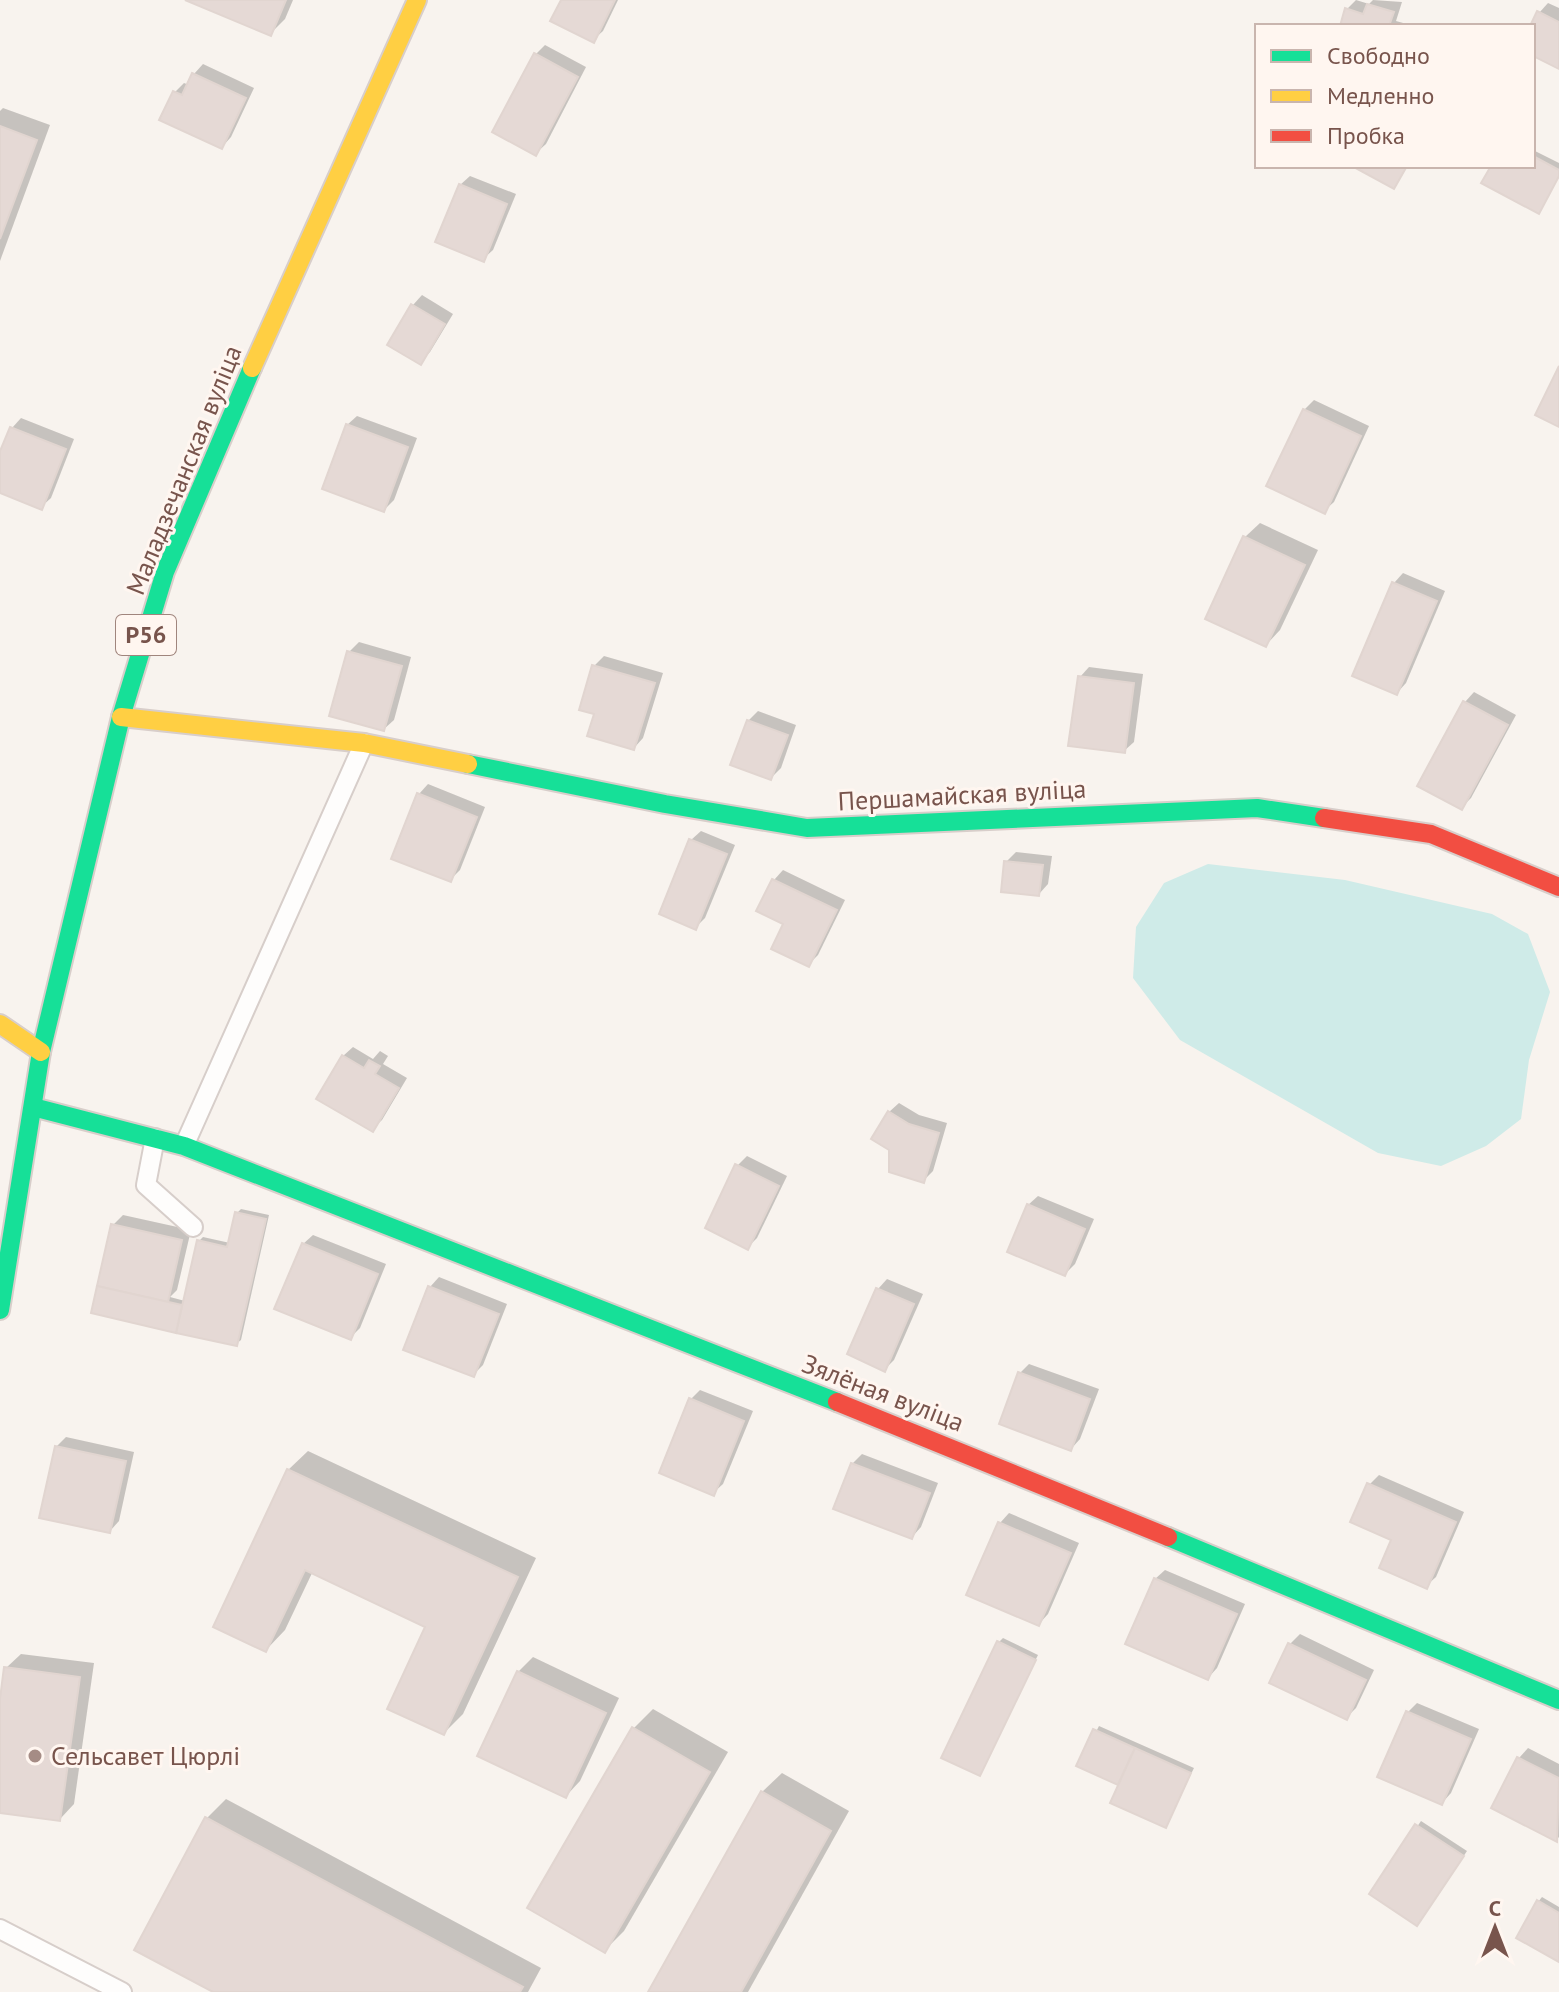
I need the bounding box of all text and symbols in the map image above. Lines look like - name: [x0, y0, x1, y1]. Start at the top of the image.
- legend: [1255, 24, 1535, 168]
- text: Свободно: [1327, 40, 1430, 71]
- text: Медленно: [1327, 80, 1434, 111]
- text: Пробка: [1327, 120, 1405, 151]
- street label: Маладзечанская вуліца: [118, 340, 249, 599]
- road number: Р56: [116, 615, 176, 655]
- street label: Першамайская вуліца: [837, 772, 1087, 817]
- street label: Зялёная вуліца: [798, 1347, 969, 1439]
- place label: Сельсавет Цюрлі: [51, 1739, 240, 1772]
- marker: Сельсавет Цюрлі: [26, 1747, 44, 1765]
- north arrow: [1455, 1888, 1535, 1968]
- text: С: [1489, 1894, 1501, 1922]

